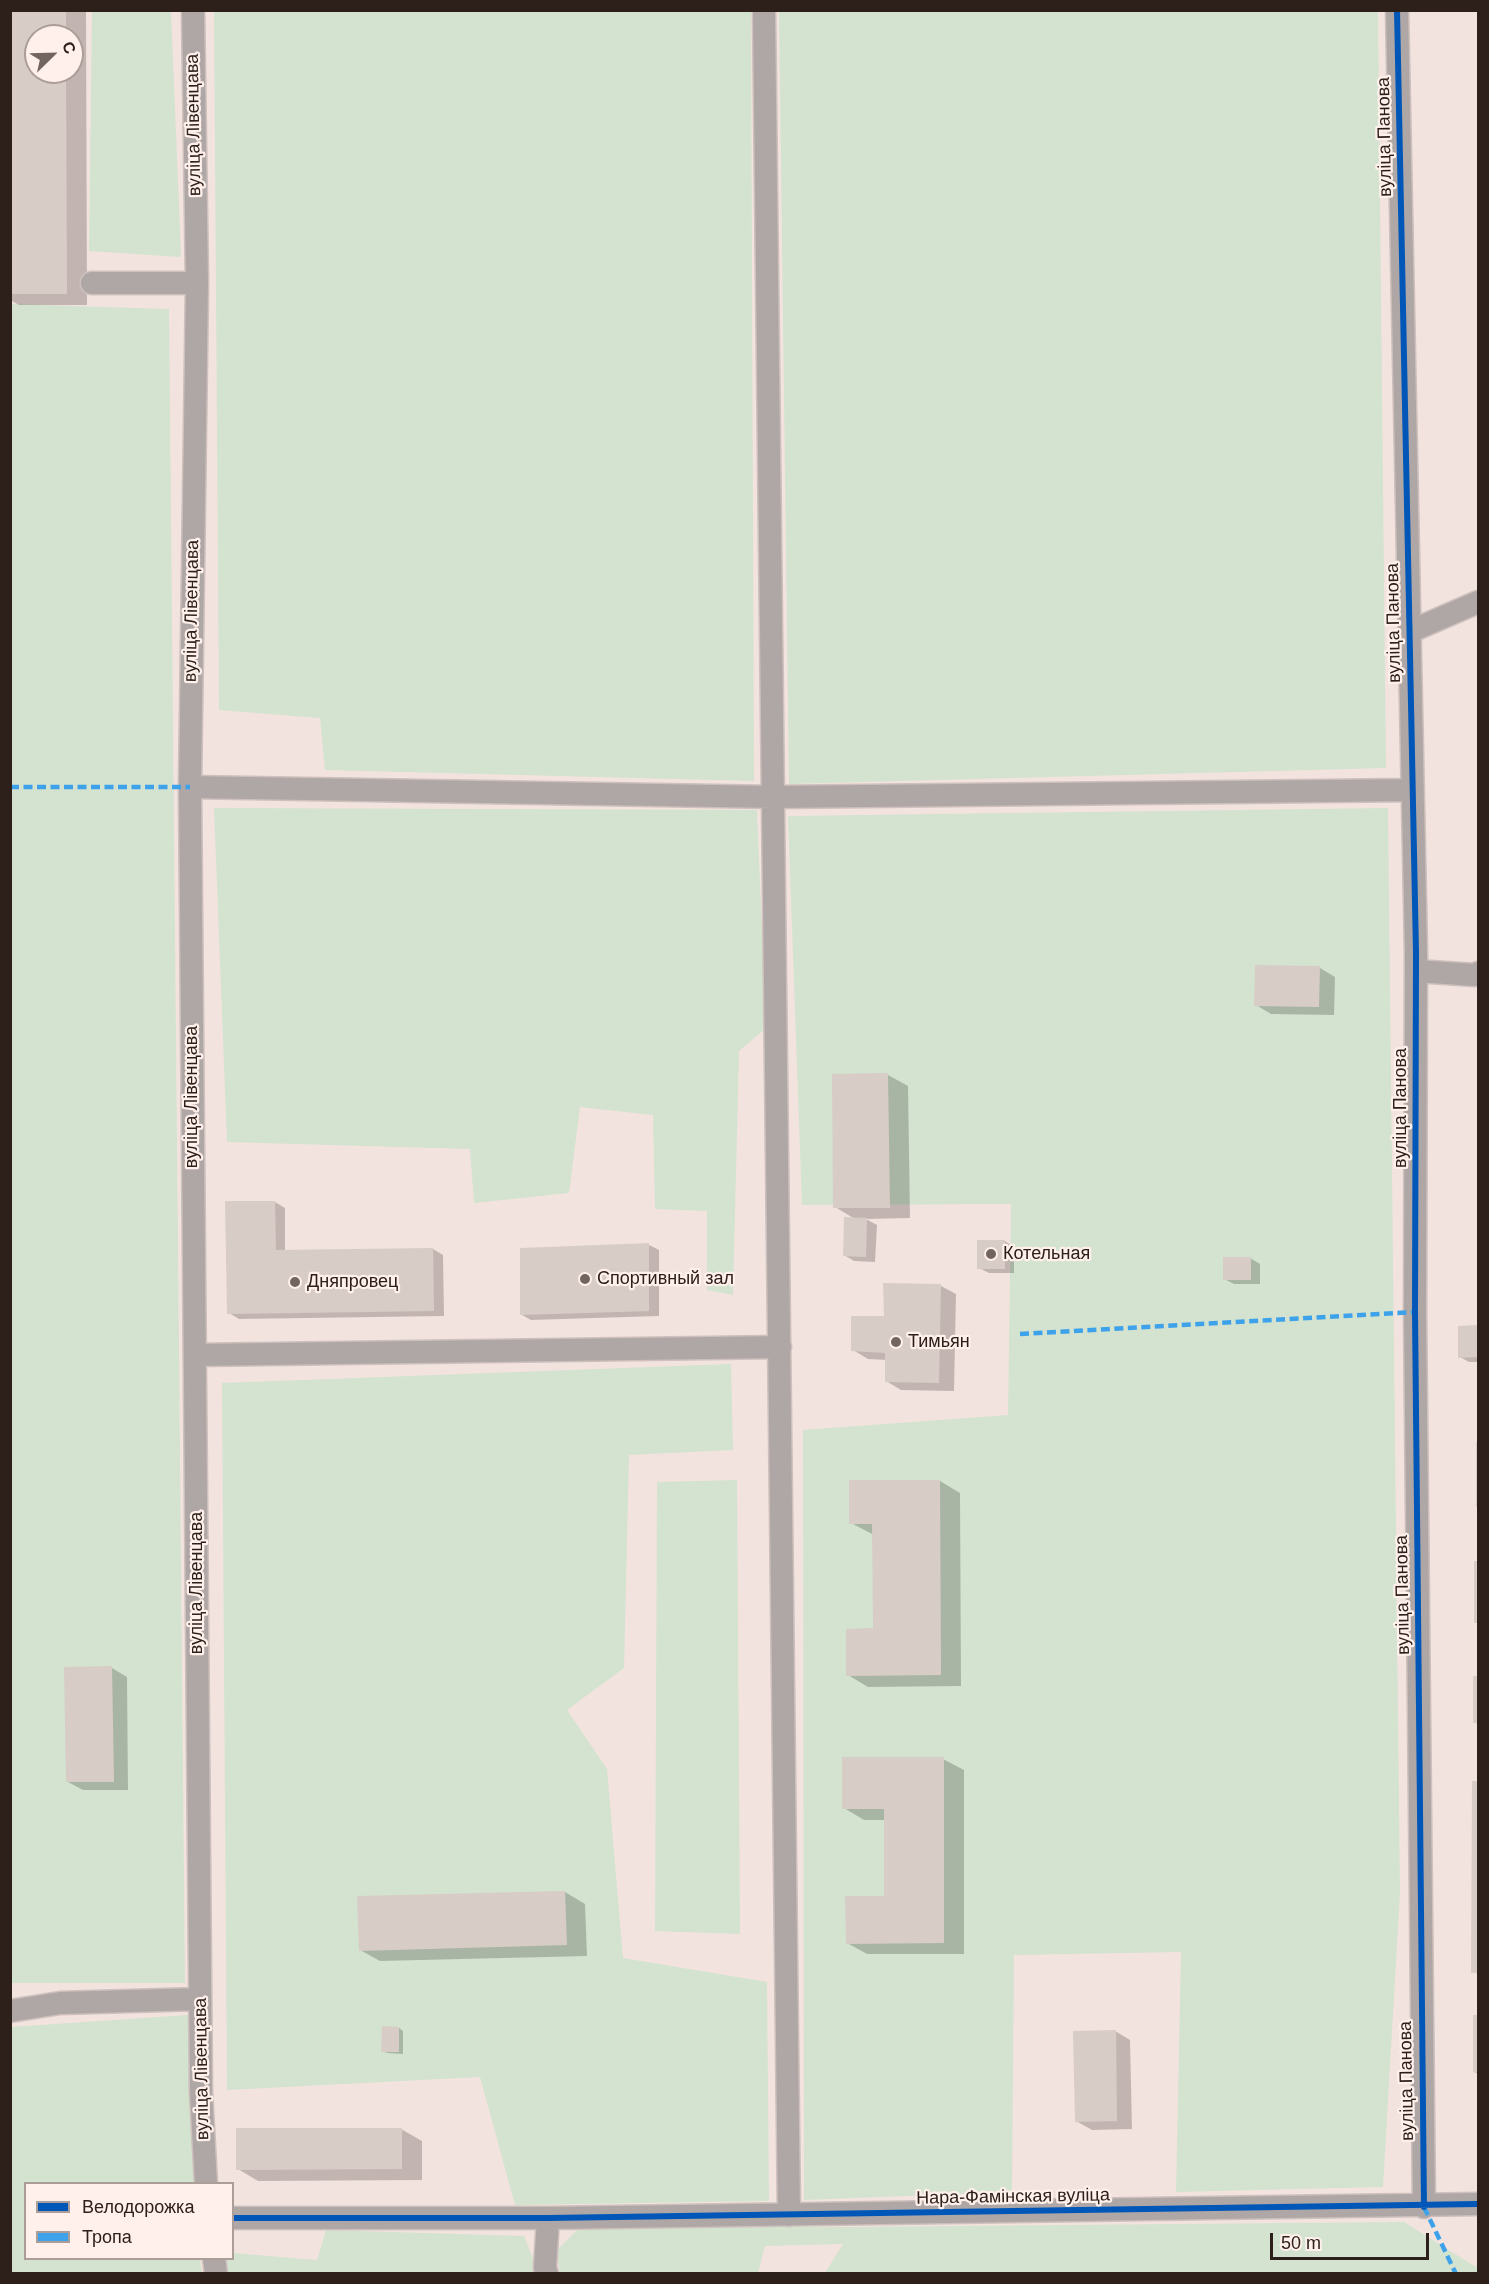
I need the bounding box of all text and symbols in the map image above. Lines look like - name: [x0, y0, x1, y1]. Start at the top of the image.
- north arrow: [24, 24, 84, 84]
- text: С: [59, 39, 79, 56]
- street label: вуліца Лівенцава: [182, 54, 206, 196]
- street label: вуліца Панова: [1373, 77, 1397, 197]
- street label: вуліца Лівенцава: [180, 540, 204, 682]
- street label: вуліца Панова: [1382, 563, 1406, 683]
- street label: вуліца Лівенцава: [181, 1026, 203, 1168]
- street label: вуліца Панова: [1390, 1048, 1412, 1168]
- place label: Котельная: [1003, 1243, 1090, 1265]
- marker: Котельная: [984, 1247, 998, 1261]
- place label: Спортивный зал: [597, 1268, 734, 1290]
- place label: Дняпровец: [307, 1271, 398, 1293]
- marker: Спортивный зал: [578, 1272, 592, 1286]
- marker: Дняпровец: [288, 1275, 302, 1289]
- place label: Тимьян: [908, 1331, 970, 1353]
- marker: Тимьян: [889, 1335, 903, 1349]
- street label: вуліца Лівенцава: [186, 1512, 208, 1654]
- street label: вуліца Панова: [1391, 1535, 1415, 1655]
- street label: вуліца Лівенцава: [190, 1998, 214, 2140]
- street label: вуліца Панова: [1395, 2021, 1419, 2141]
- legend: [24, 2182, 234, 2260]
- street label: Нара-Фамінская вуліца: [916, 2185, 1110, 2209]
- text: Велодорожка: [82, 2197, 194, 2217]
- scale bar: [1273, 2221, 1432, 2259]
- text: Тропа: [82, 2227, 132, 2247]
- text: 50 m: [1281, 2233, 1321, 2253]

